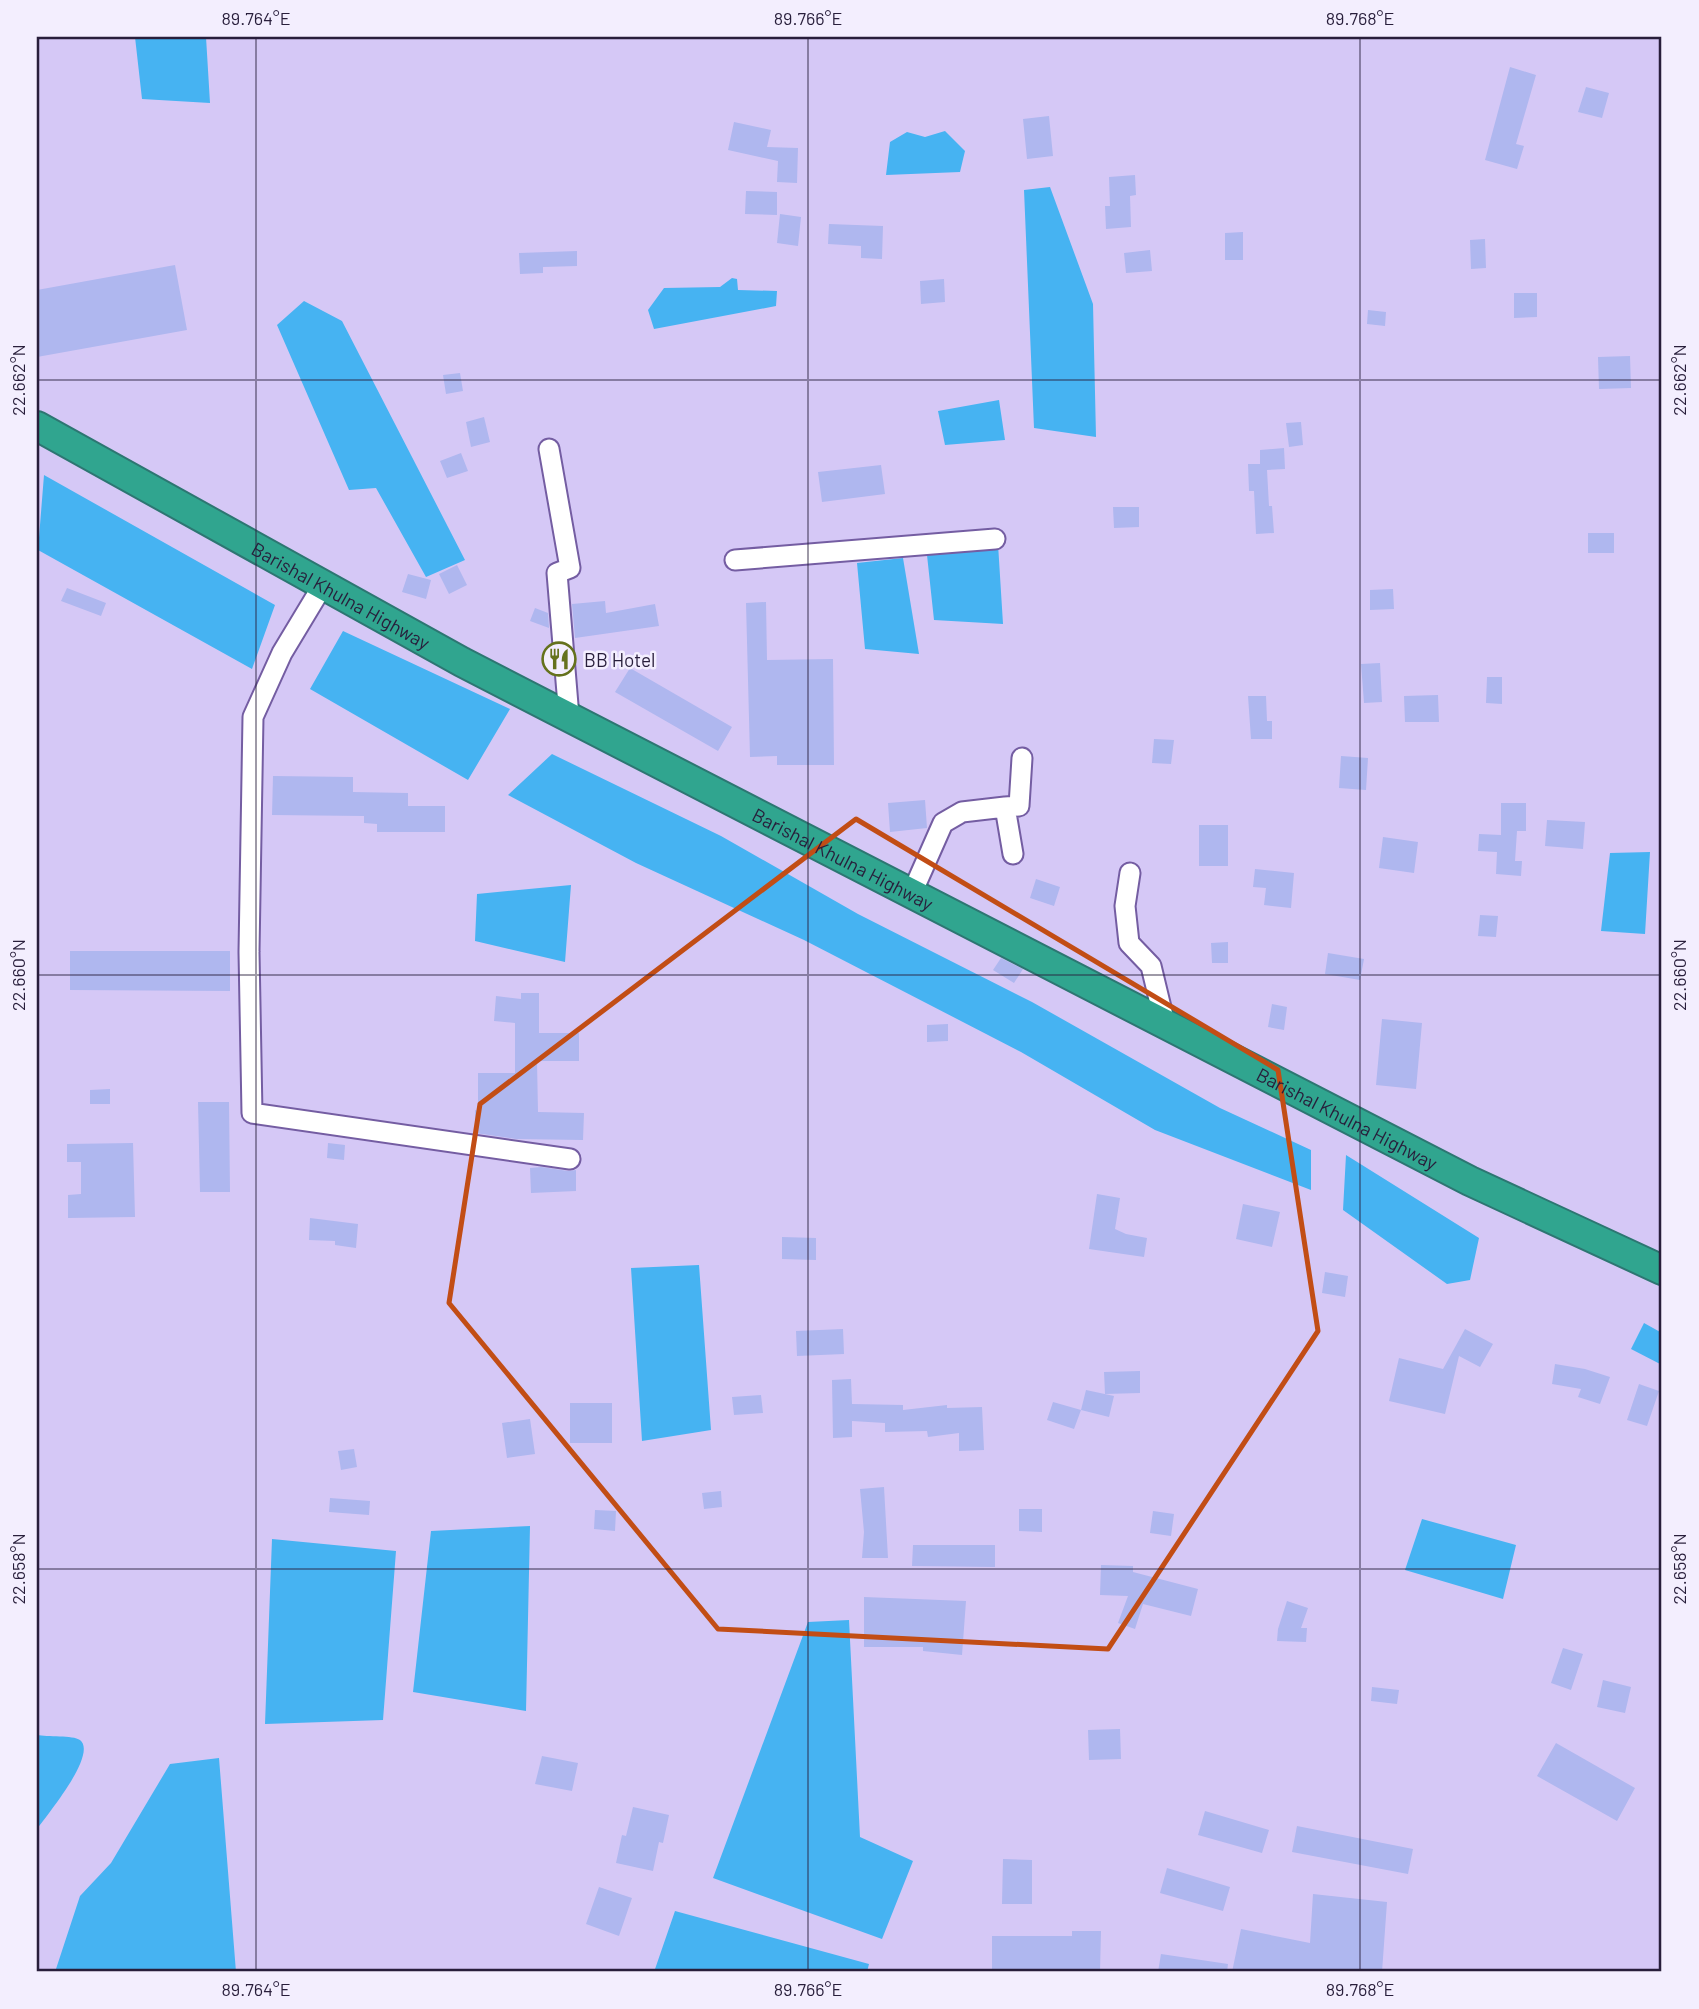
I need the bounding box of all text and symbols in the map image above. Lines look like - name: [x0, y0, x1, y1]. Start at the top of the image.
- text: 89.764°E: [221, 7, 291, 29]
- text: 89.766°E: [774, 7, 842, 29]
- text: 89.768°E: [1326, 7, 1394, 29]
- text: 22.662°N: [7, 344, 29, 416]
- text: 22.662°N: [1668, 344, 1690, 416]
- street label: Barishal Khulna Highway: [248, 536, 435, 654]
- restaurant icon: BB Hotel: [540, 640, 578, 678]
- place label: BB Hotel: [584, 648, 655, 671]
- street label: Barishal Khulna Highway: [749, 802, 938, 914]
- text: 22.660°N: [7, 939, 29, 1011]
- text: 22.660°N: [1668, 939, 1690, 1011]
- street label: Barishal Khulna Highway: [1253, 1062, 1442, 1174]
- text: 22.658°N: [7, 1533, 29, 1605]
- text: 22.658°N: [1668, 1533, 1690, 1605]
- text: 89.764°E: [221, 1978, 291, 2000]
- text: 89.766°E: [774, 1978, 842, 2000]
- text: 89.768°E: [1326, 1978, 1394, 2000]

